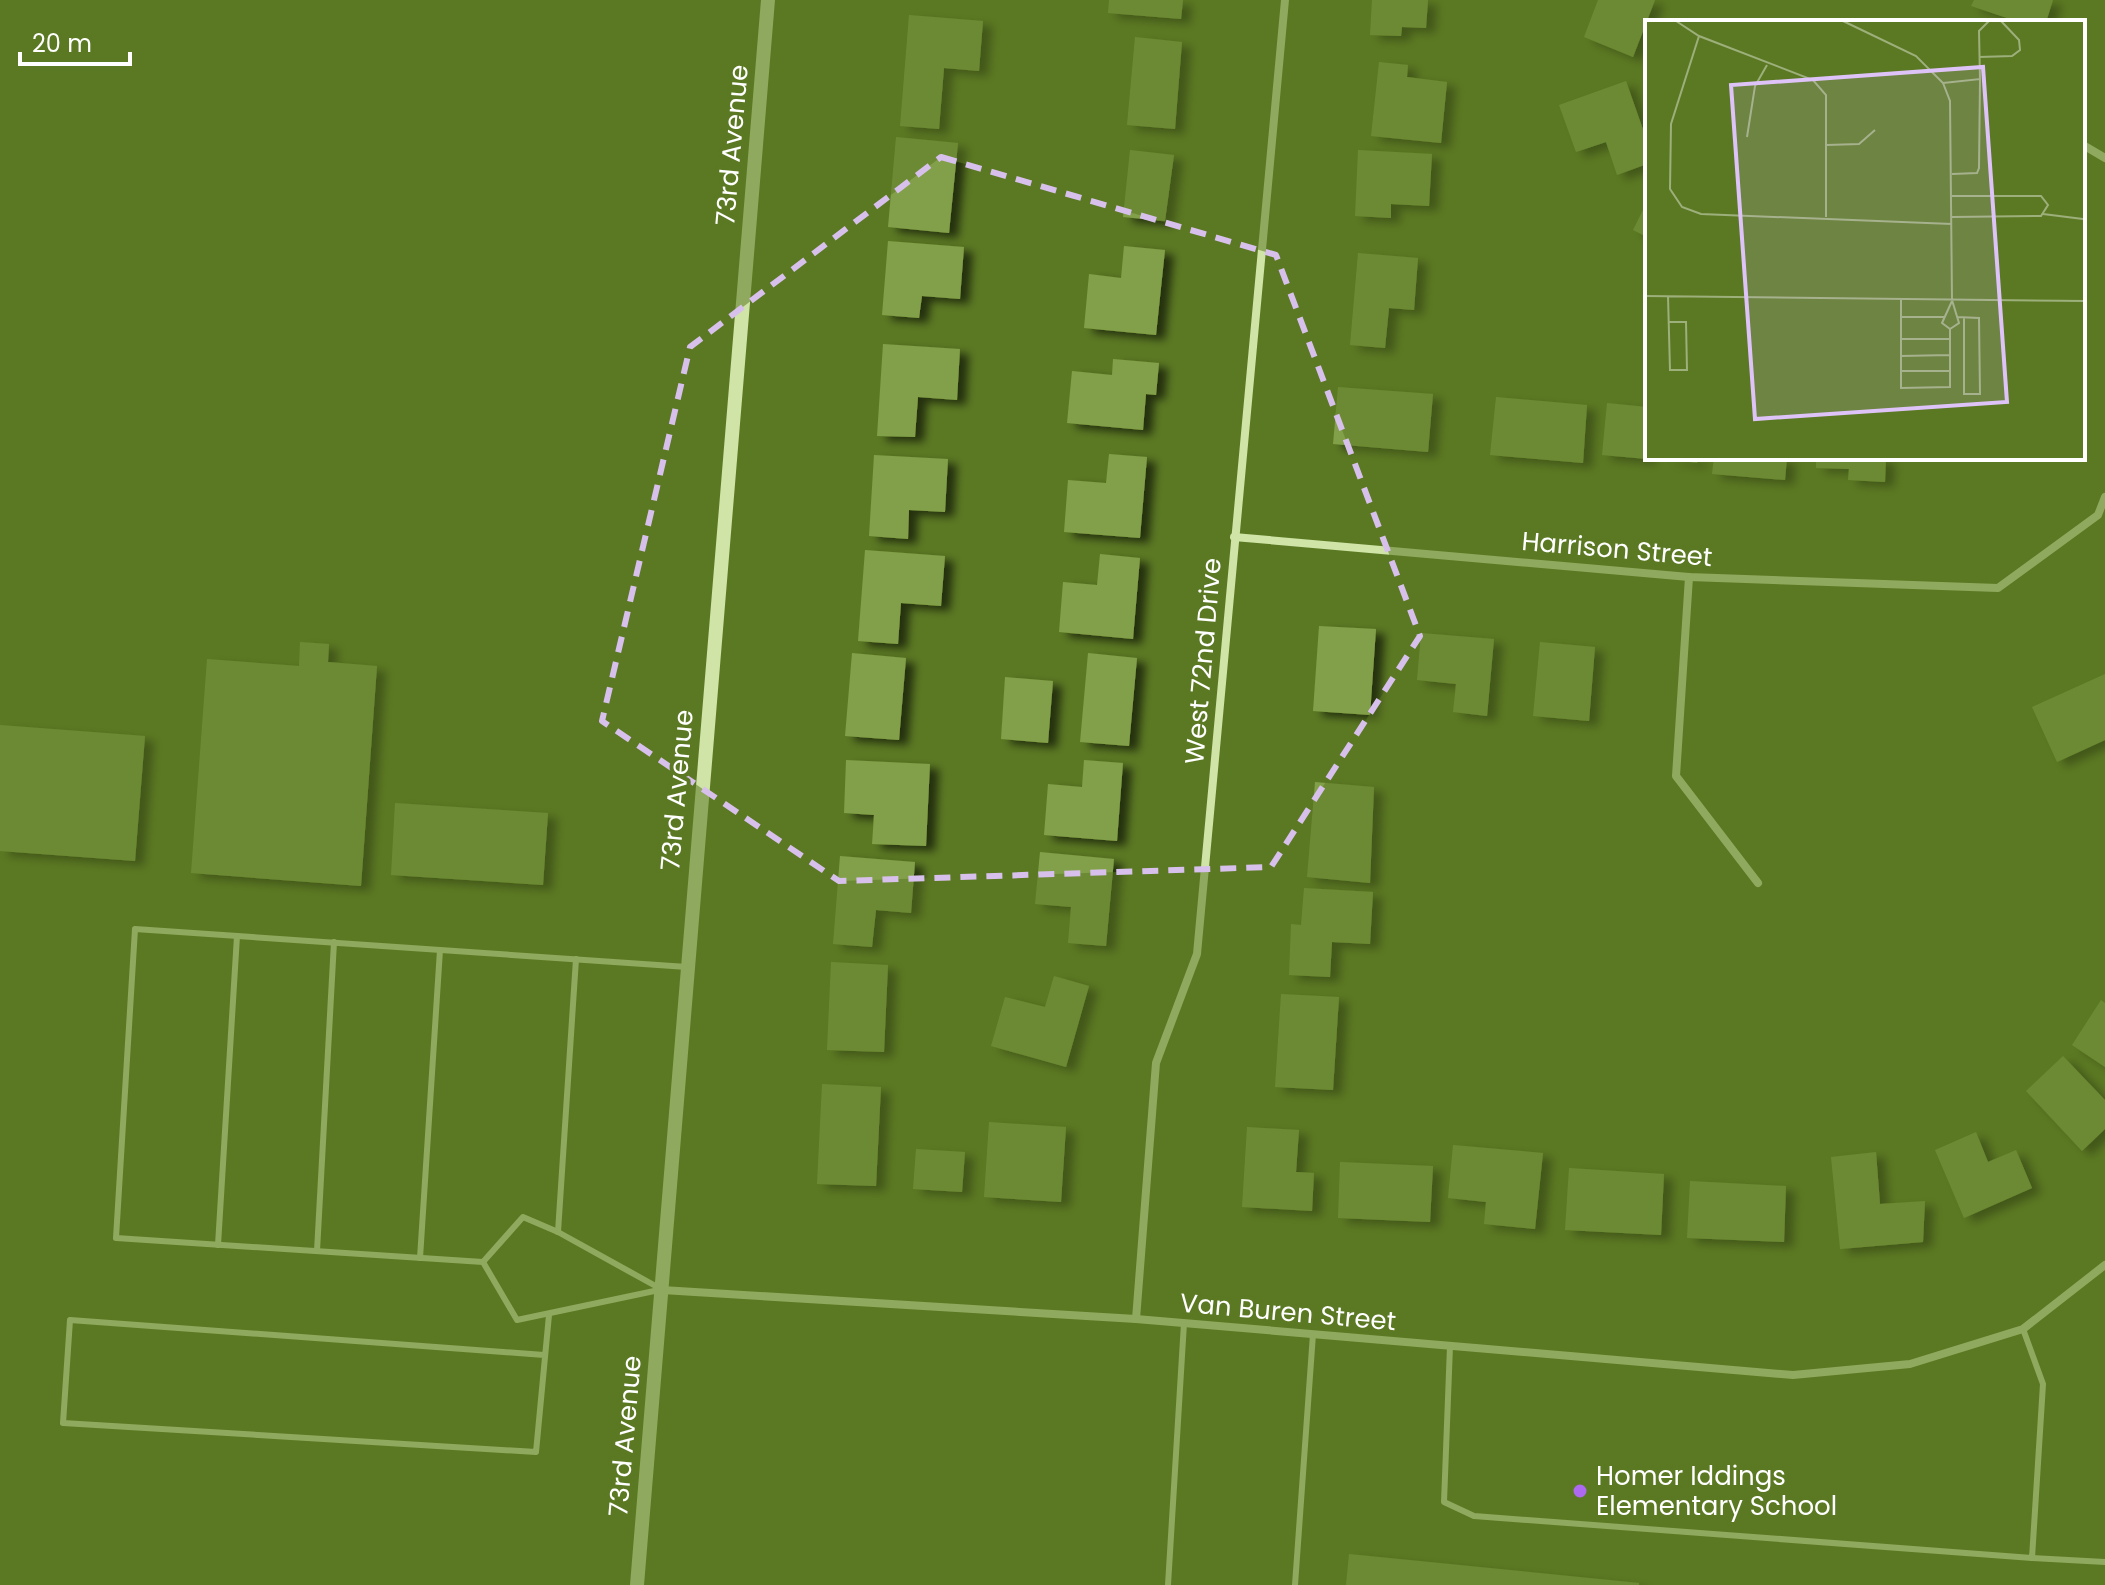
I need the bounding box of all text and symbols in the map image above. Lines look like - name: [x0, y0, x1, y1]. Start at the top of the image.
- scale bar: [20, 16, 130, 66]
- inset map: [1645, 20, 2085, 460]
- text: 20 m: [32, 27, 92, 60]
- street label: 73rd Avenue: [707, 63, 757, 227]
- street label: Harrison Street: [1520, 523, 1714, 575]
- street label: West 72nd Drive: [1176, 556, 1230, 766]
- street label: 73rd Avenue: [652, 708, 702, 872]
- street label: Van Buren Street: [1178, 1285, 1398, 1339]
- street label: 73rd Avenue: [600, 1354, 650, 1518]
- place label: Homer Iddings Elementary School: [1596, 1458, 1837, 1524]
- marker: Homer Iddings Elementary School: [1571, 1482, 1589, 1500]

